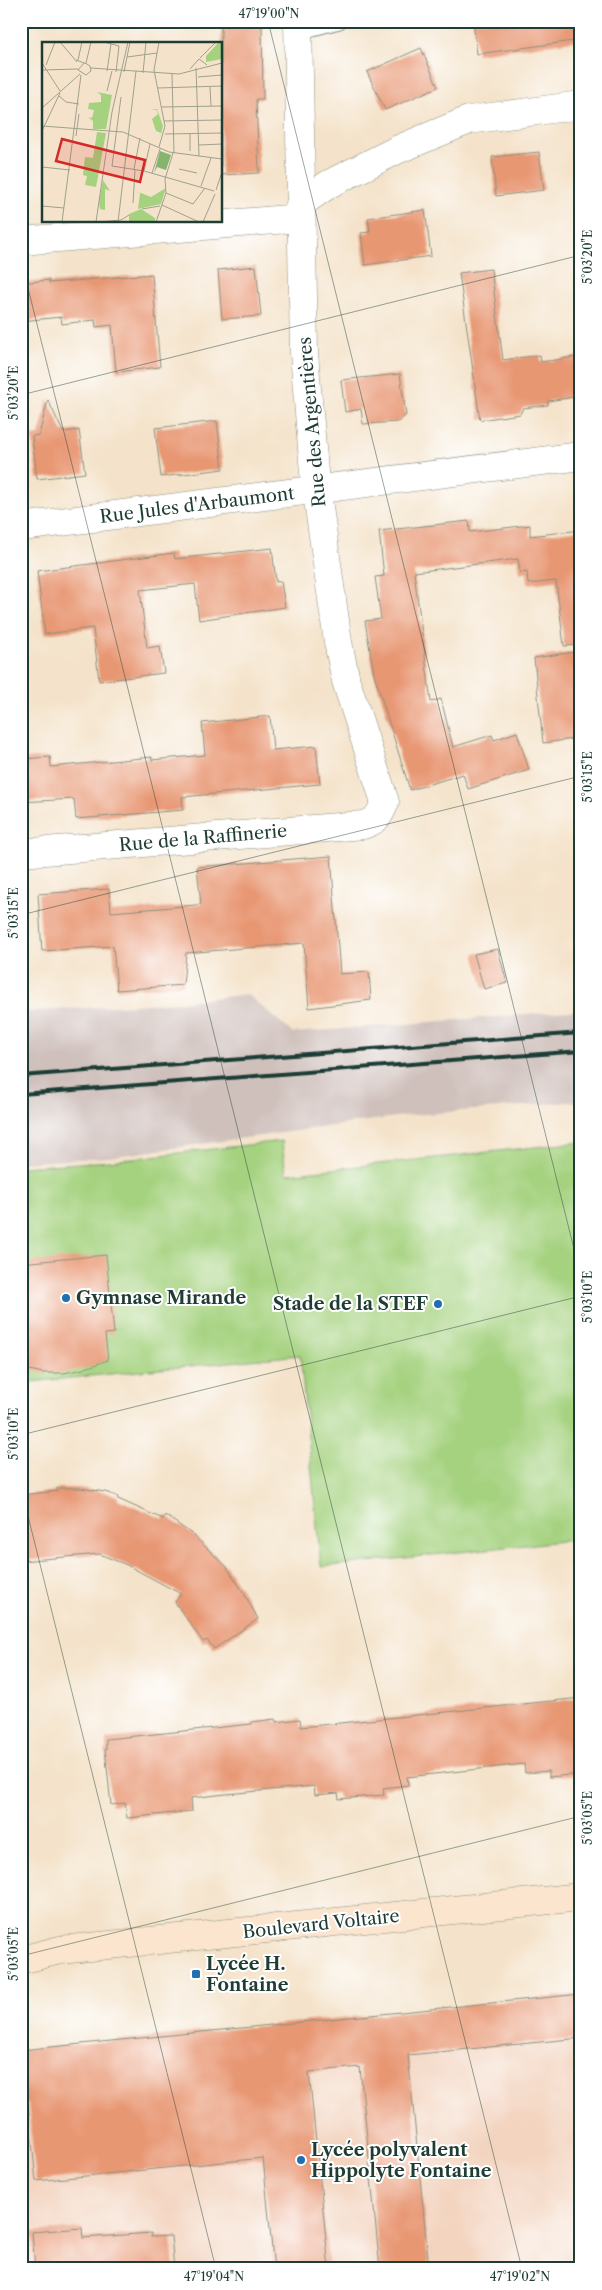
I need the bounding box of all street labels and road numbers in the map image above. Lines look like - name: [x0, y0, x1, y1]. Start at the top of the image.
- street label: Rue des Argentières: [294, 336, 330, 508]
- street label: Rue Jules d'Arbaumont: [98, 482, 296, 528]
- street label: Rue de la Raffinerie: [118, 820, 288, 856]
- street label: Boulevard Voltaire: [242, 1905, 400, 1943]

